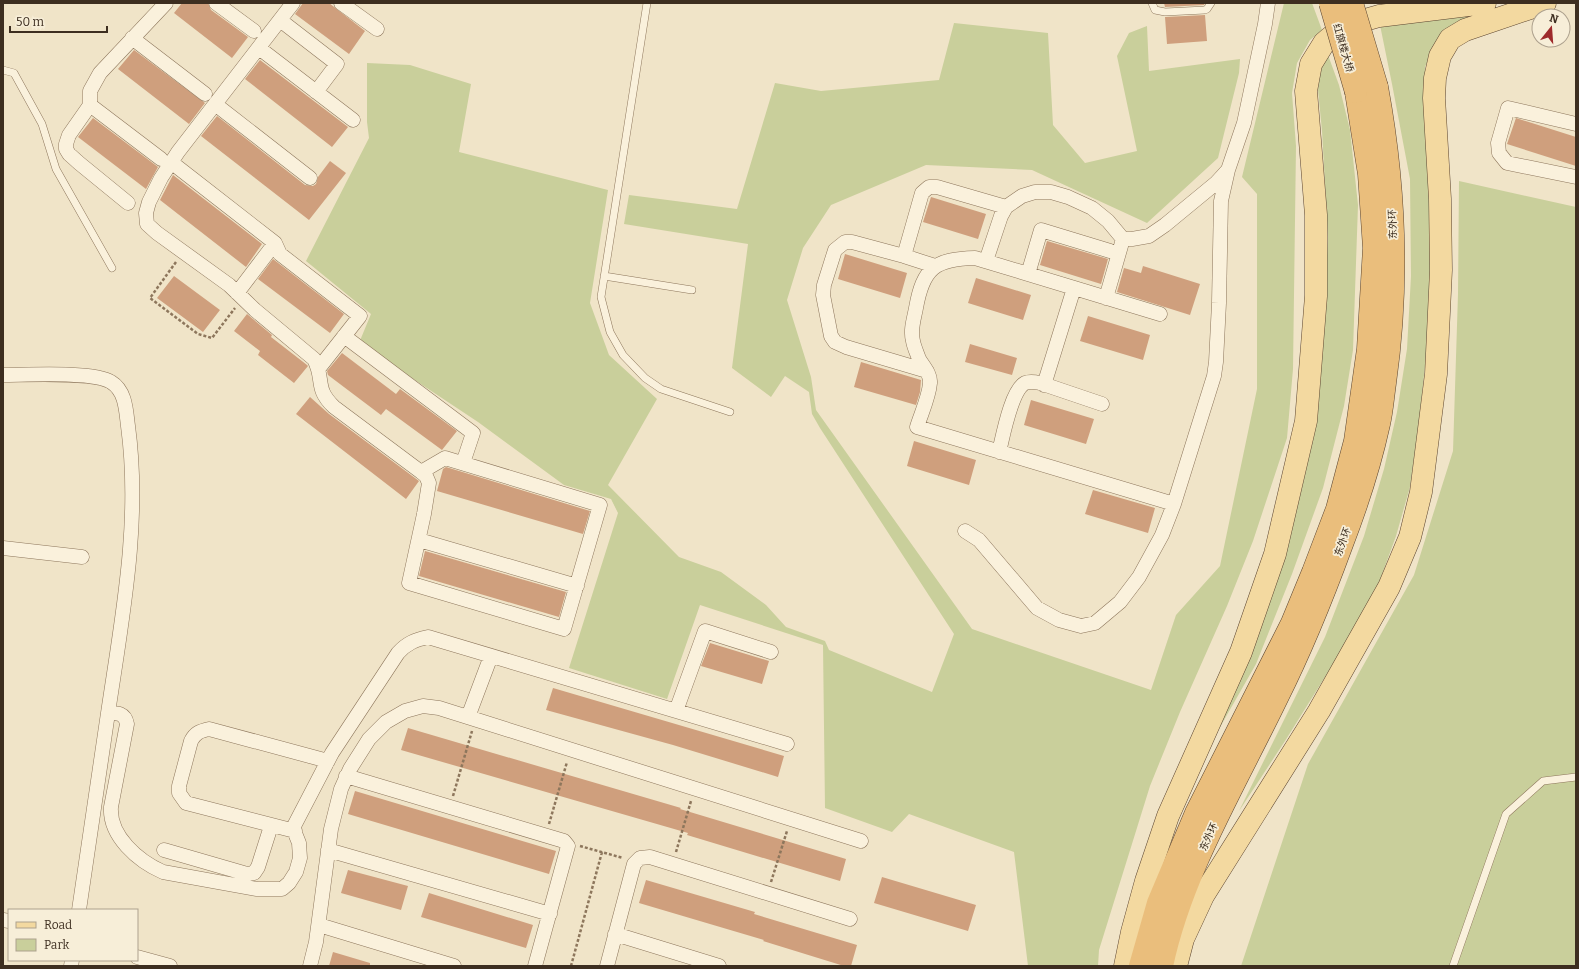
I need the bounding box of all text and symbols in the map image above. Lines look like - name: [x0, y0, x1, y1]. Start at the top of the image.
- scale bar: [10, 8, 107, 34]
- north arrow: [1531, 8, 1571, 48]
- text: N: [1548, 11, 1560, 27]
- text: 50 m: [16, 15, 45, 29]
- street label: 红旗楼大桥: [1330, 22, 1356, 74]
- street label: 东外环: [1386, 209, 1400, 239]
- street label: 东外环: [1332, 526, 1354, 558]
- street label: 东外环: [1197, 821, 1221, 853]
- legend: [8, 909, 138, 961]
- text: Road: [44, 918, 72, 932]
- text: Park: [44, 938, 70, 952]

